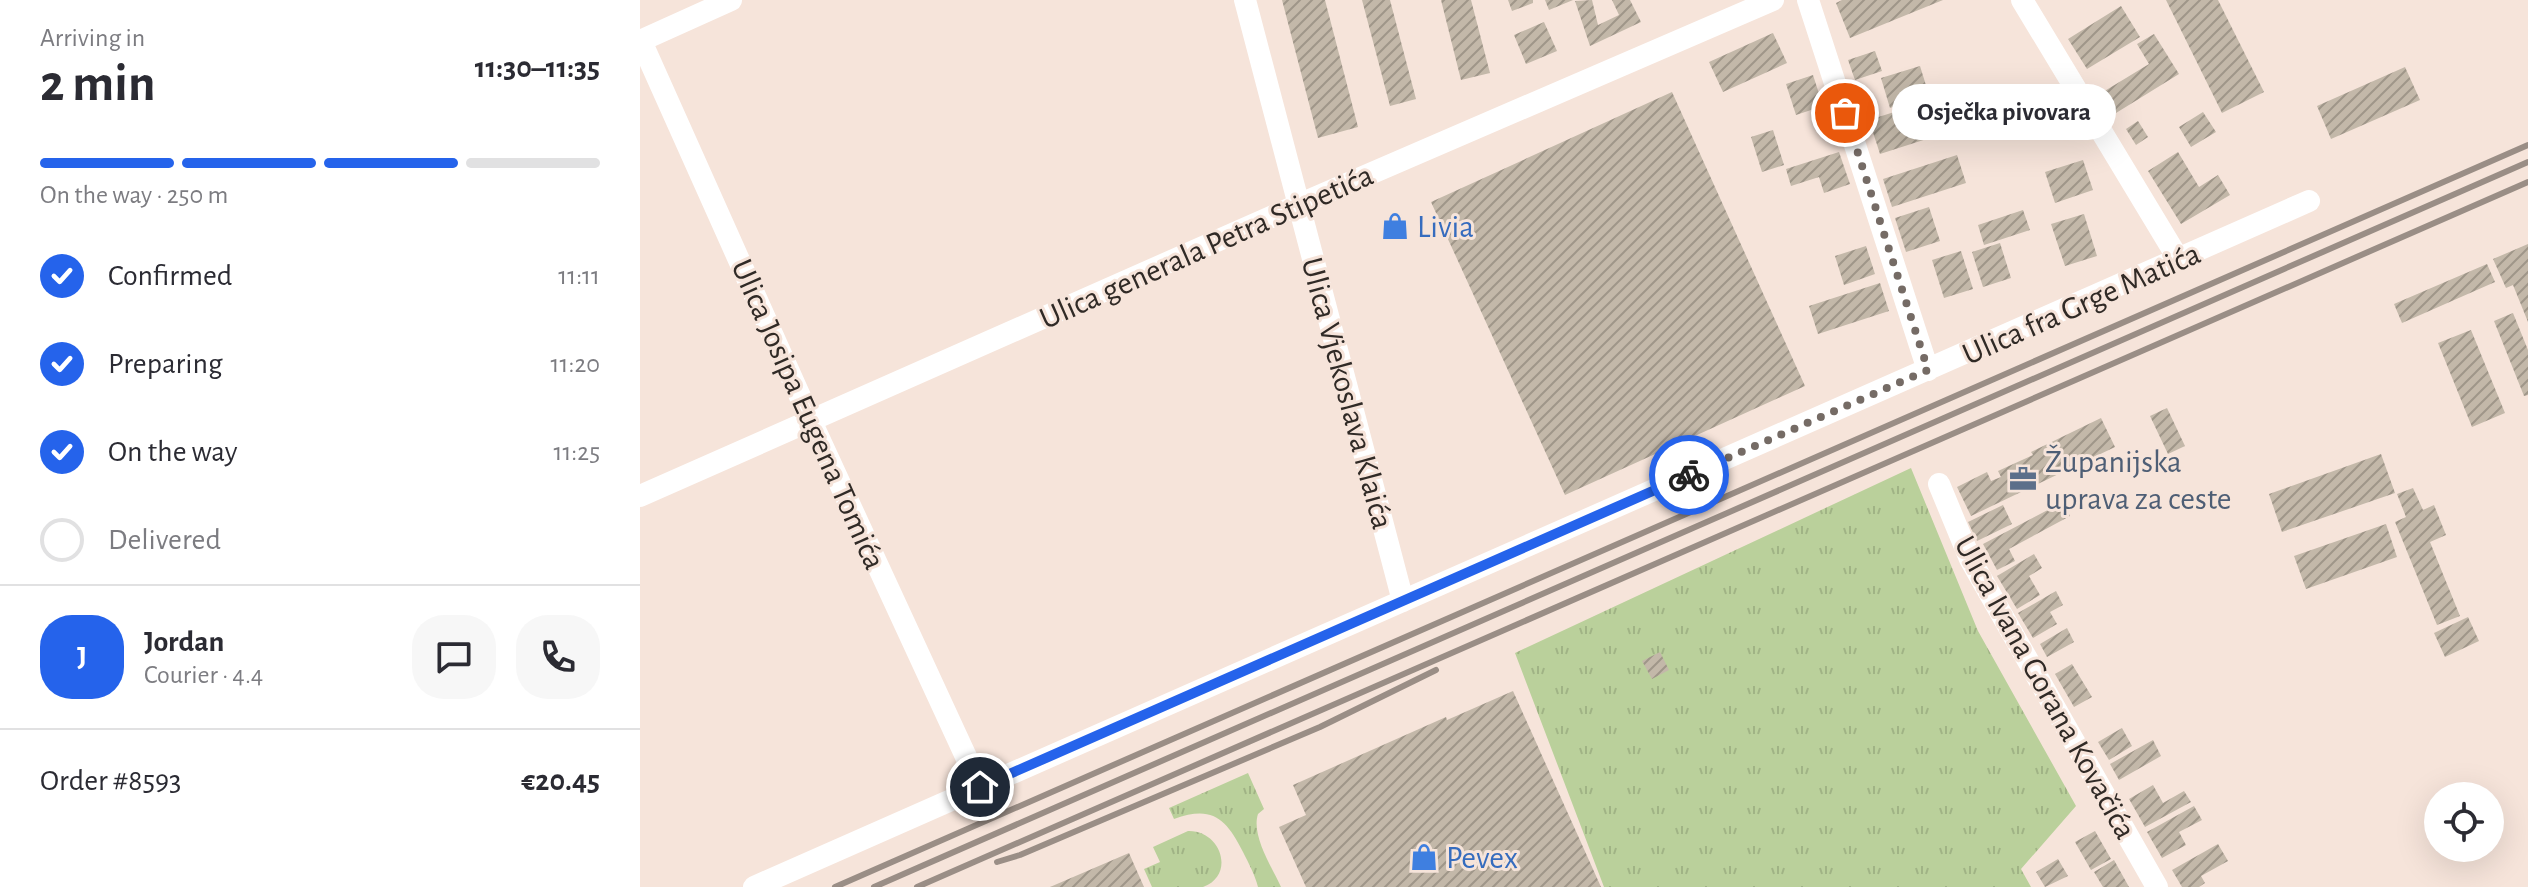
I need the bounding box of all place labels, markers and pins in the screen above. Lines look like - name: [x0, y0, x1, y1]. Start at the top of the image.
- pin: [1811, 79, 1879, 147]
- callout: Osječka pivovara: [1893, 85, 2117, 141]
- shop icon: Livia: [1380, 211, 1410, 241]
- place label: Livia: [1417, 211, 1474, 243]
- place label: Županijska uprava za ceste: [2045, 444, 2231, 515]
- office icon: Županijska uprava za ceste: [2008, 464, 2038, 494]
- pin: [946, 753, 1014, 821]
- shop icon: Pevex: [1409, 842, 1439, 872]
- place label: Pevex: [1446, 842, 1518, 874]

